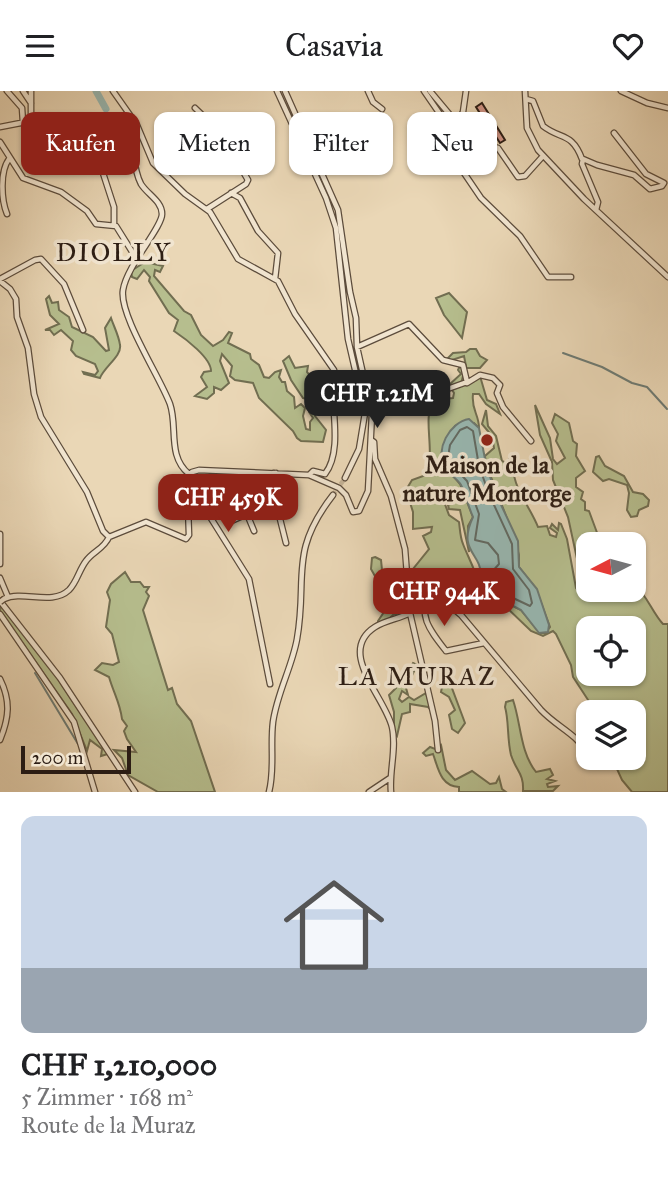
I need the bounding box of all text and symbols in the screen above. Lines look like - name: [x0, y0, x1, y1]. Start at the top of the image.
- text: Casavia: [285, 26, 383, 65]
- icon: menu: [21, 27, 59, 65]
- icon: heart: [609, 27, 647, 65]
- chip: Kaufen: [21, 112, 140, 175]
- chip: Mieten: [154, 112, 275, 175]
- chip: Filter: [289, 112, 393, 175]
- chip: Neu: [407, 112, 497, 175]
- district label: DIOLLY: [56, 236, 172, 268]
- pin: CHF 1.21M: [297, 371, 457, 430]
- text: CHF 1.21M: [320, 379, 434, 407]
- marker: Maison de la nature Montorge: [479, 432, 495, 448]
- place label: Maison de la nature Montorge: [403, 450, 571, 508]
- pin: CHF 459K: [156, 475, 300, 534]
- text: CHF 459K: [174, 483, 282, 511]
- north arrow: [576, 532, 646, 602]
- map controls: [576, 532, 646, 770]
- pin: CHF 944K: [372, 568, 516, 628]
- text: CHF 944K: [389, 577, 499, 605]
- button: locate: [576, 616, 646, 686]
- district label: LA MURAZ: [338, 660, 496, 692]
- button: layers: [576, 700, 646, 770]
- scale bar: [21, 743, 131, 775]
- text: 200 m: [32, 746, 84, 769]
- icon: home: [271, 862, 397, 988]
- text: CHF 1,210,000: [21, 1047, 217, 1083]
- text: 5 Zimmer · 168 m²: [21, 1083, 193, 1111]
- text: Route de la Muraz: [21, 1111, 195, 1139]

